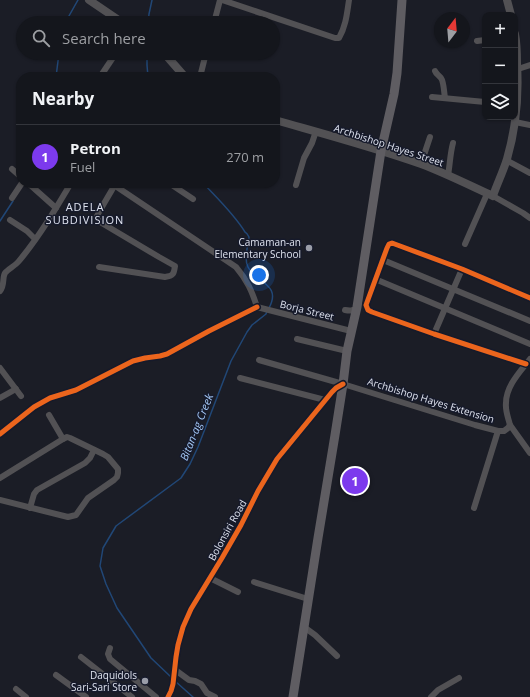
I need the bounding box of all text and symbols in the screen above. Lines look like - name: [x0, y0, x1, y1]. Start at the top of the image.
- north arrow: [434, 12, 470, 48]
- map controls: [482, 12, 518, 120]
- button: +: [482, 12, 518, 48]
- search box: [16, 16, 280, 60]
- icon: search: [30, 27, 52, 49]
- text: Search here: [62, 28, 146, 48]
- button: −: [482, 48, 518, 84]
- button: layers: [482, 84, 518, 120]
- text: Nearby: [32, 87, 94, 110]
- street label: Archbishop Hayes Street: [332, 121, 446, 169]
- text: Petron: [70, 138, 121, 158]
- text: 1: [41, 148, 49, 166]
- text: 270 m: [226, 148, 264, 166]
- text: Fuel: [70, 158, 95, 176]
- district label: ADELA SUBDIVISION: [46, 199, 124, 227]
- place label: Camaman-an Elementary School: [215, 235, 301, 261]
- marker: Camaman-an Elementary School: [304, 243, 314, 253]
- your location: [249, 265, 269, 285]
- street label: Borja Street: [279, 297, 336, 324]
- street label: Archbishop Hayes Extension: [366, 374, 496, 426]
- water label: Bitan-ag Creek: [176, 391, 216, 463]
- pin: 1: [342, 466, 368, 496]
- street label: Bolonsiri Road: [205, 497, 249, 563]
- place label: Daquidols Sari-Sari Store: [71, 668, 137, 694]
- marker: Daquidols Sari-Sari Store: [140, 676, 150, 686]

